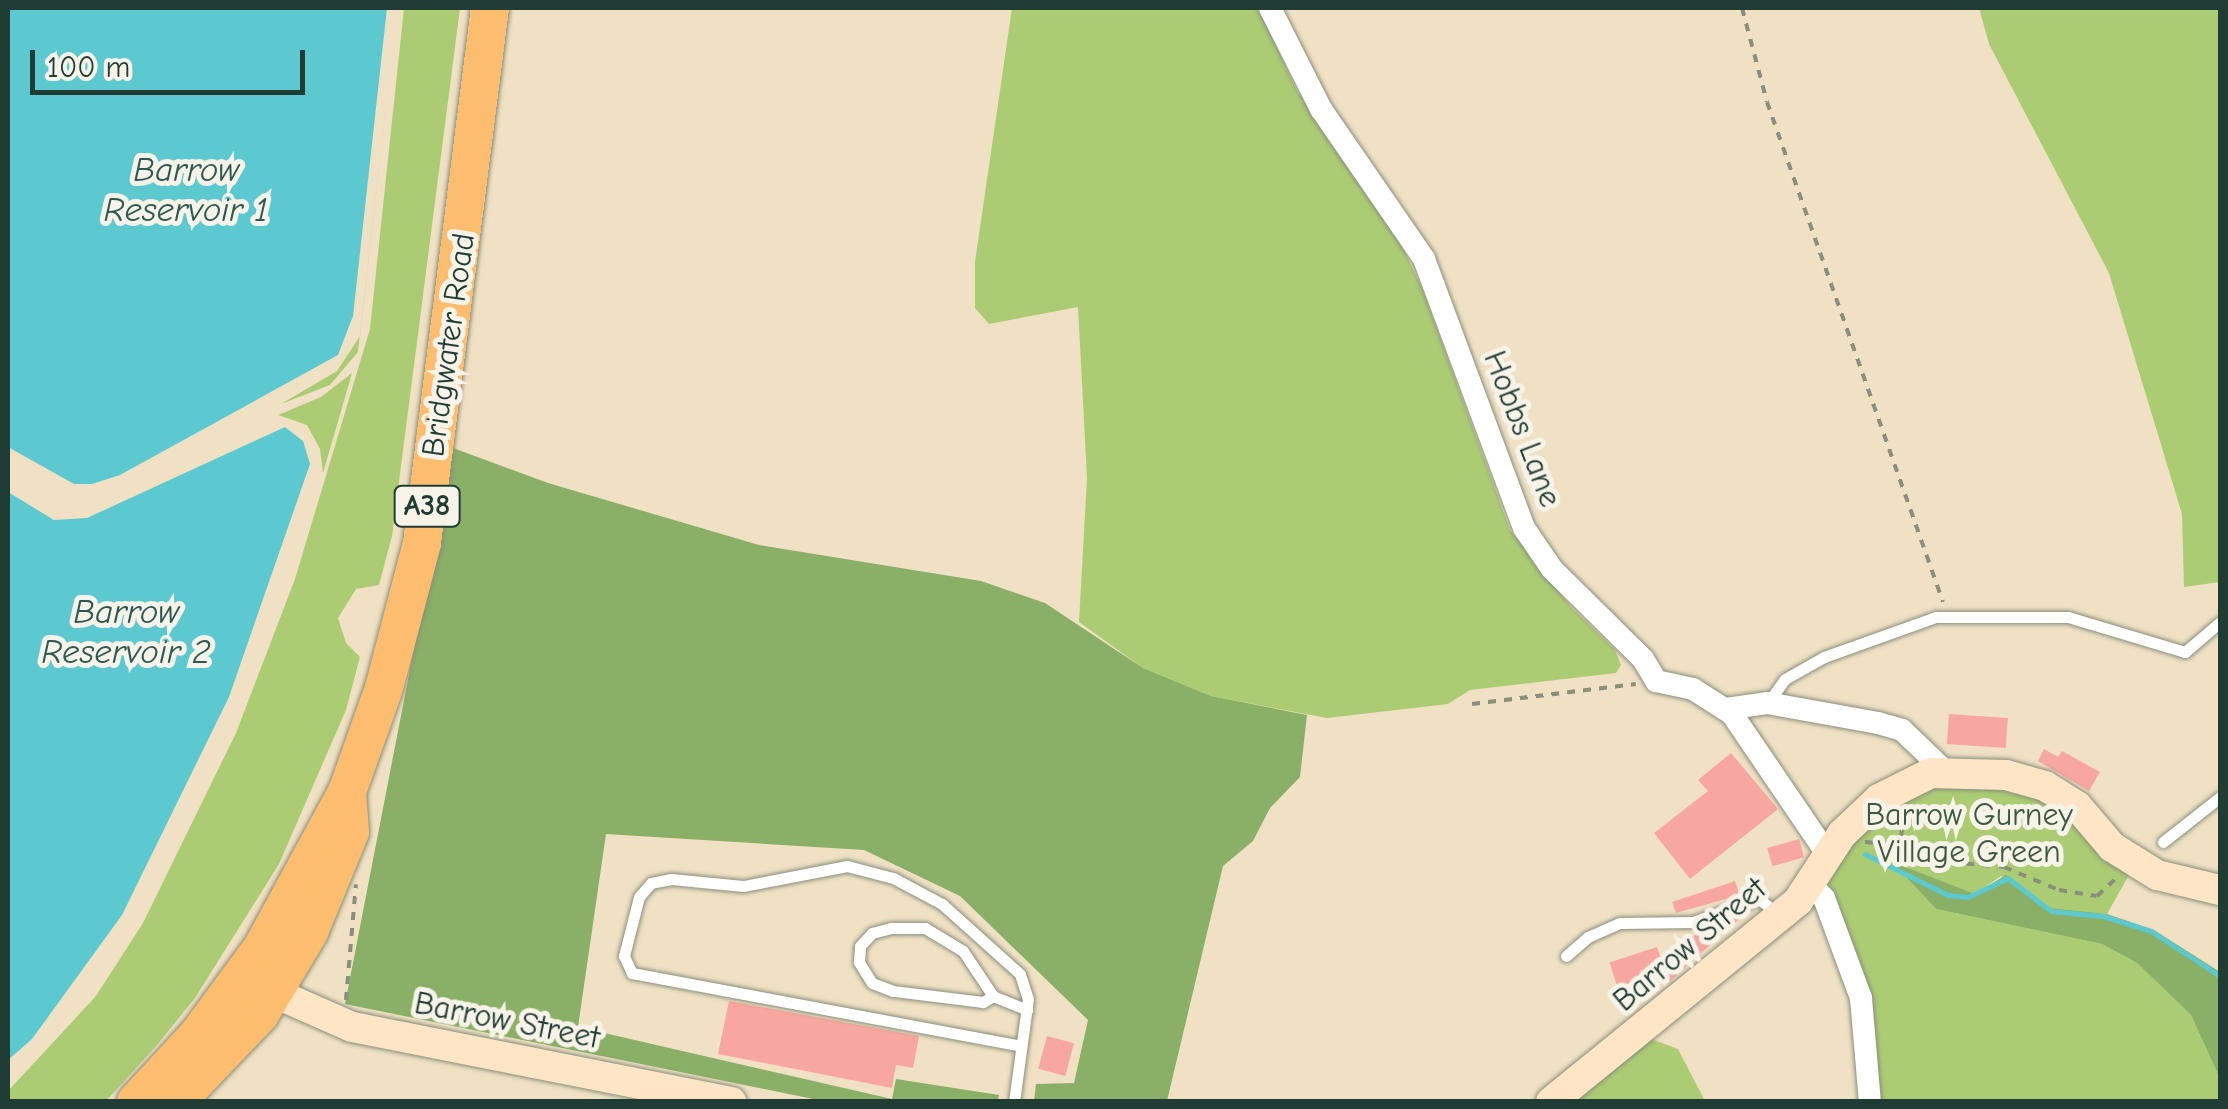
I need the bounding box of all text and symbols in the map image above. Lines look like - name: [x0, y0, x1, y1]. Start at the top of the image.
- scale bar: [35, 30, 310, 92]
- text: 100 m: [47, 50, 130, 85]
- water label: Barrow Reservoir 1: [104, 149, 268, 231]
- street label: Bridgwater Road: [414, 231, 484, 459]
- street label: Hobbs Lane: [1475, 346, 1569, 512]
- road number: A38: [392, 481, 462, 531]
- water label: Barrow Reservoir 2: [41, 591, 211, 673]
- park label: Barrow Gurney Village Green: [1865, 797, 2073, 872]
- street label: Barrow Street: [1606, 870, 1774, 1020]
- street label: Barrow Street: [411, 984, 603, 1058]

